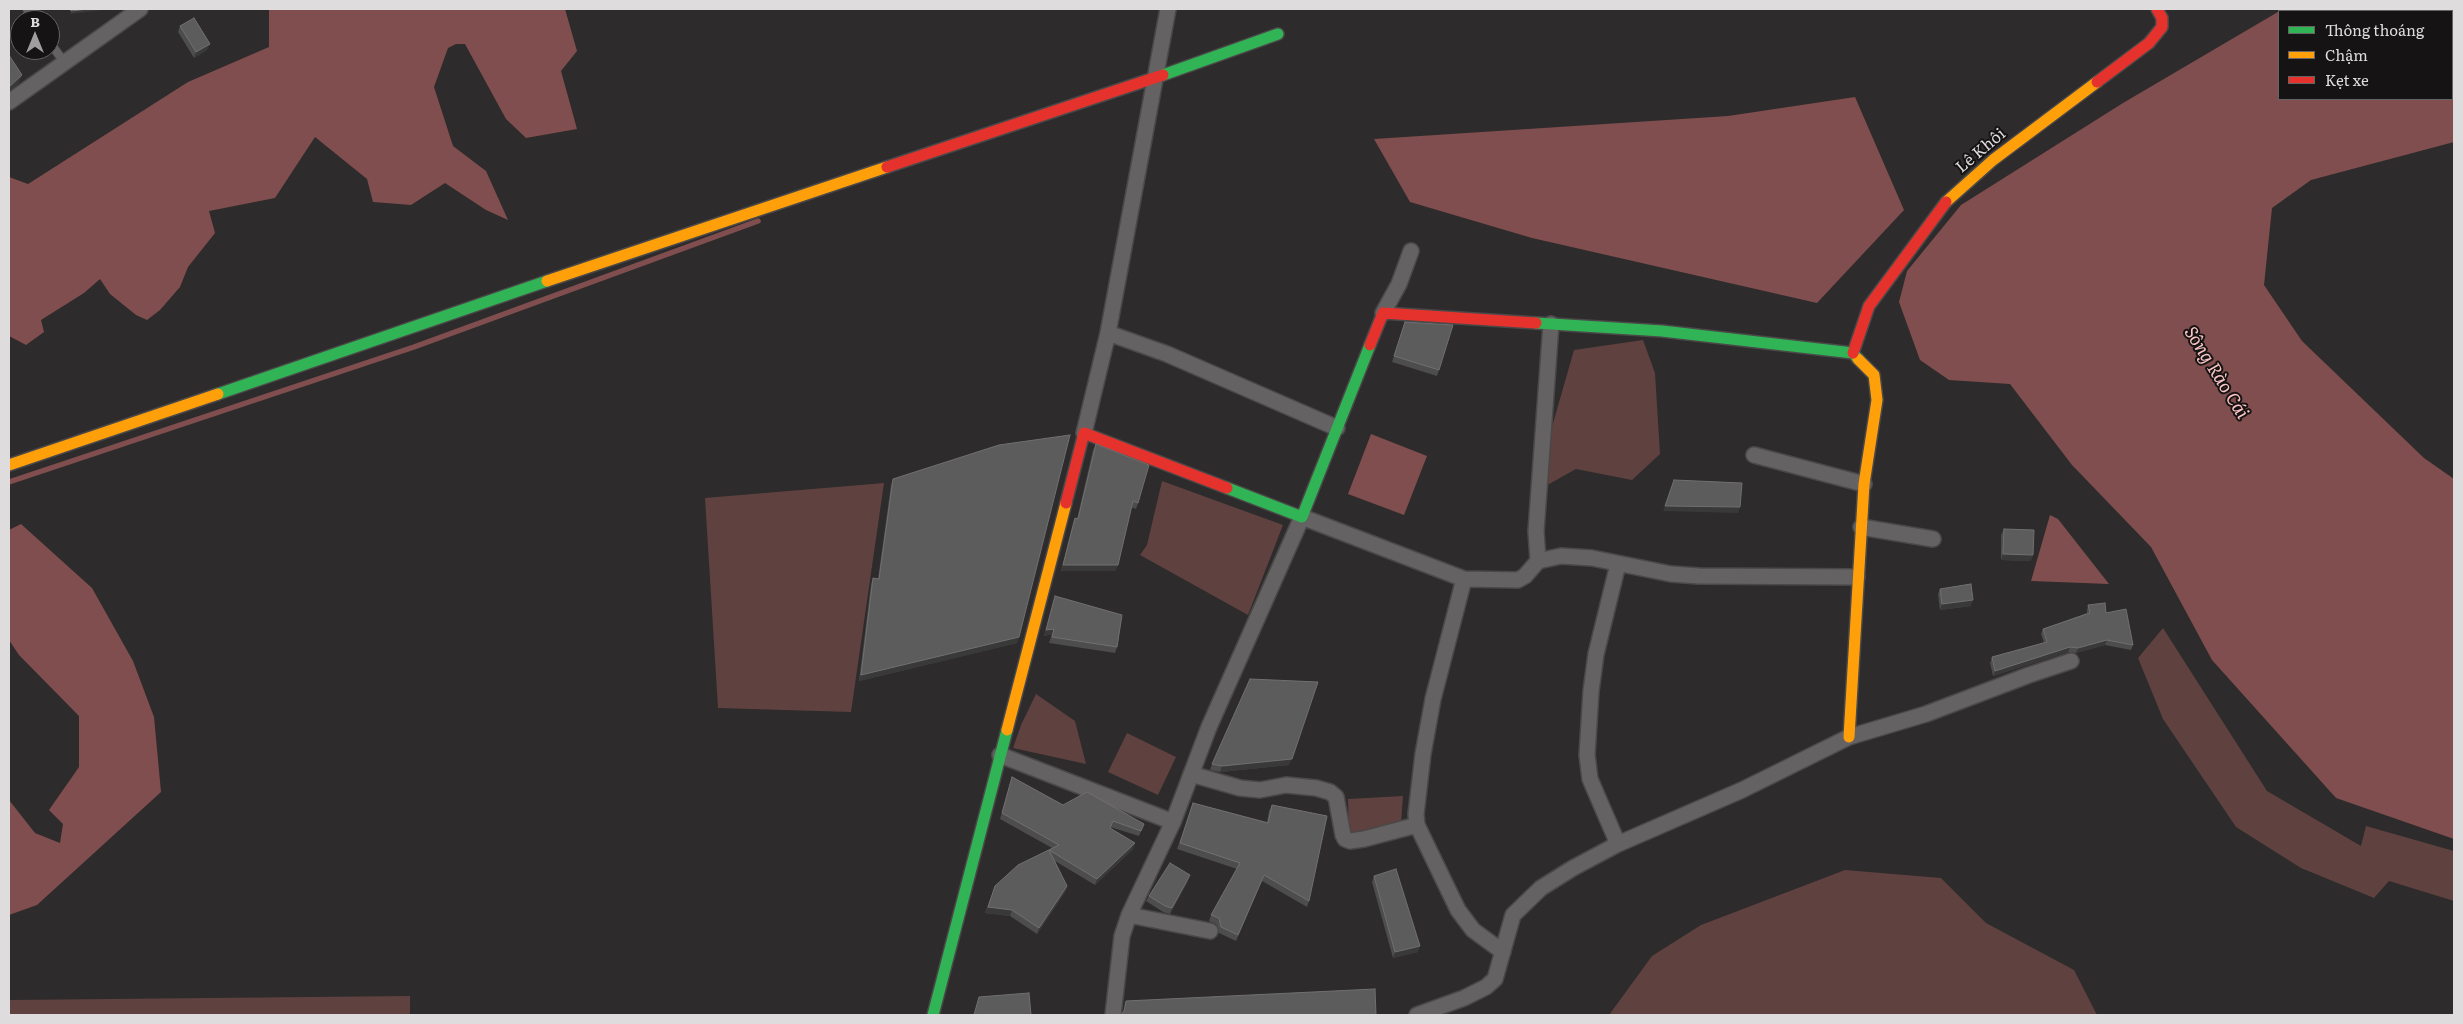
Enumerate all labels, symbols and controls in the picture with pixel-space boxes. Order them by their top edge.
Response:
north arrow [10,10,60,60]
legend [2278,10,2453,100]
text: B [30,11,40,31]
text: Thông thoáng [2325,18,2424,41]
text: Chậm [2325,43,2368,66]
text: Kẹt xe [2325,68,2369,91]
street label: Lê Khôi [1952,125,2010,177]
water label: Sông Rào Cái [2179,323,2253,423]

